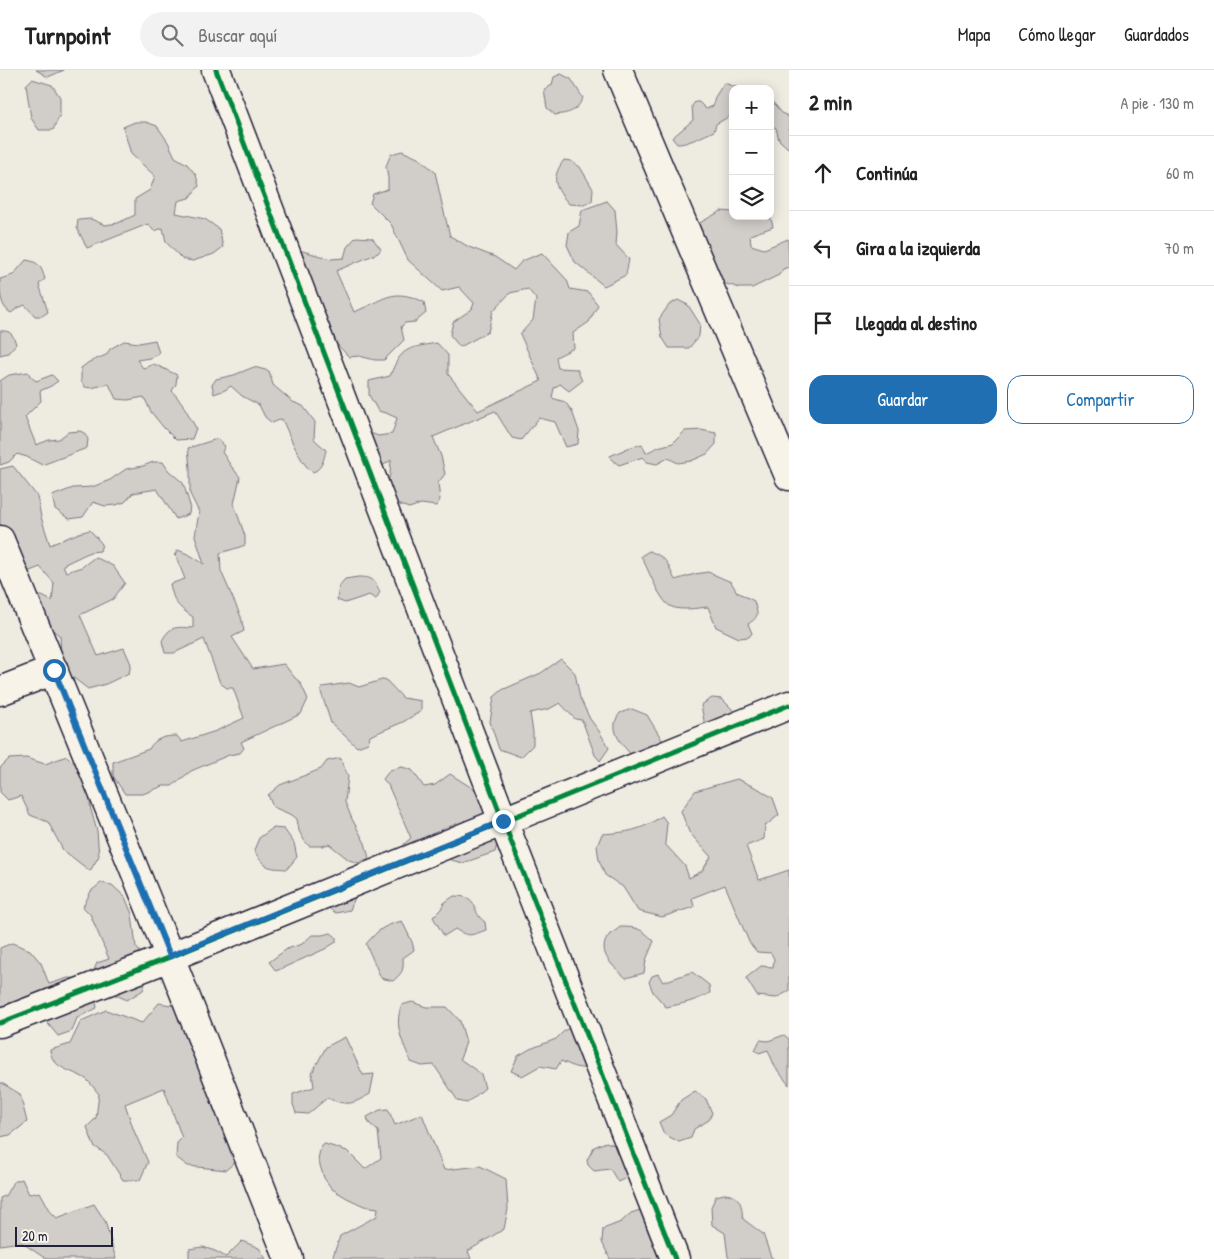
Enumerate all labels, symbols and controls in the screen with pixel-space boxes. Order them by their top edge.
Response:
search box [140,12,490,57]
text: Turnpoint [25,19,110,51]
icon: search [158,21,186,49]
text: Buscar aquí [198,22,278,48]
text: Mapa [958,22,990,47]
text: Cómo llegar [1018,22,1096,47]
text: Guardados [1124,22,1189,47]
map controls [729,85,774,220]
button: + [729,85,774,130]
text: 2 min [809,88,852,117]
text: A pie · 130 m [1120,92,1194,114]
button: − [729,130,774,175]
icon: ahead [809,159,837,187]
text: Continúa [856,160,917,186]
text: 60 m [1166,162,1194,184]
button: layers [729,175,774,220]
icon: left [809,234,837,262]
text: Gira a la izquierda [856,235,980,261]
text: 70 m [1164,237,1194,259]
icon: arrive [809,309,837,337]
text: Llegada al destino [856,310,977,336]
button: Guardar [809,375,997,424]
button: Compartir [1007,375,1194,424]
route start [43,659,66,682]
route end [492,810,515,833]
scale bar [15,1224,112,1247]
text: 20 m [22,1226,48,1245]

